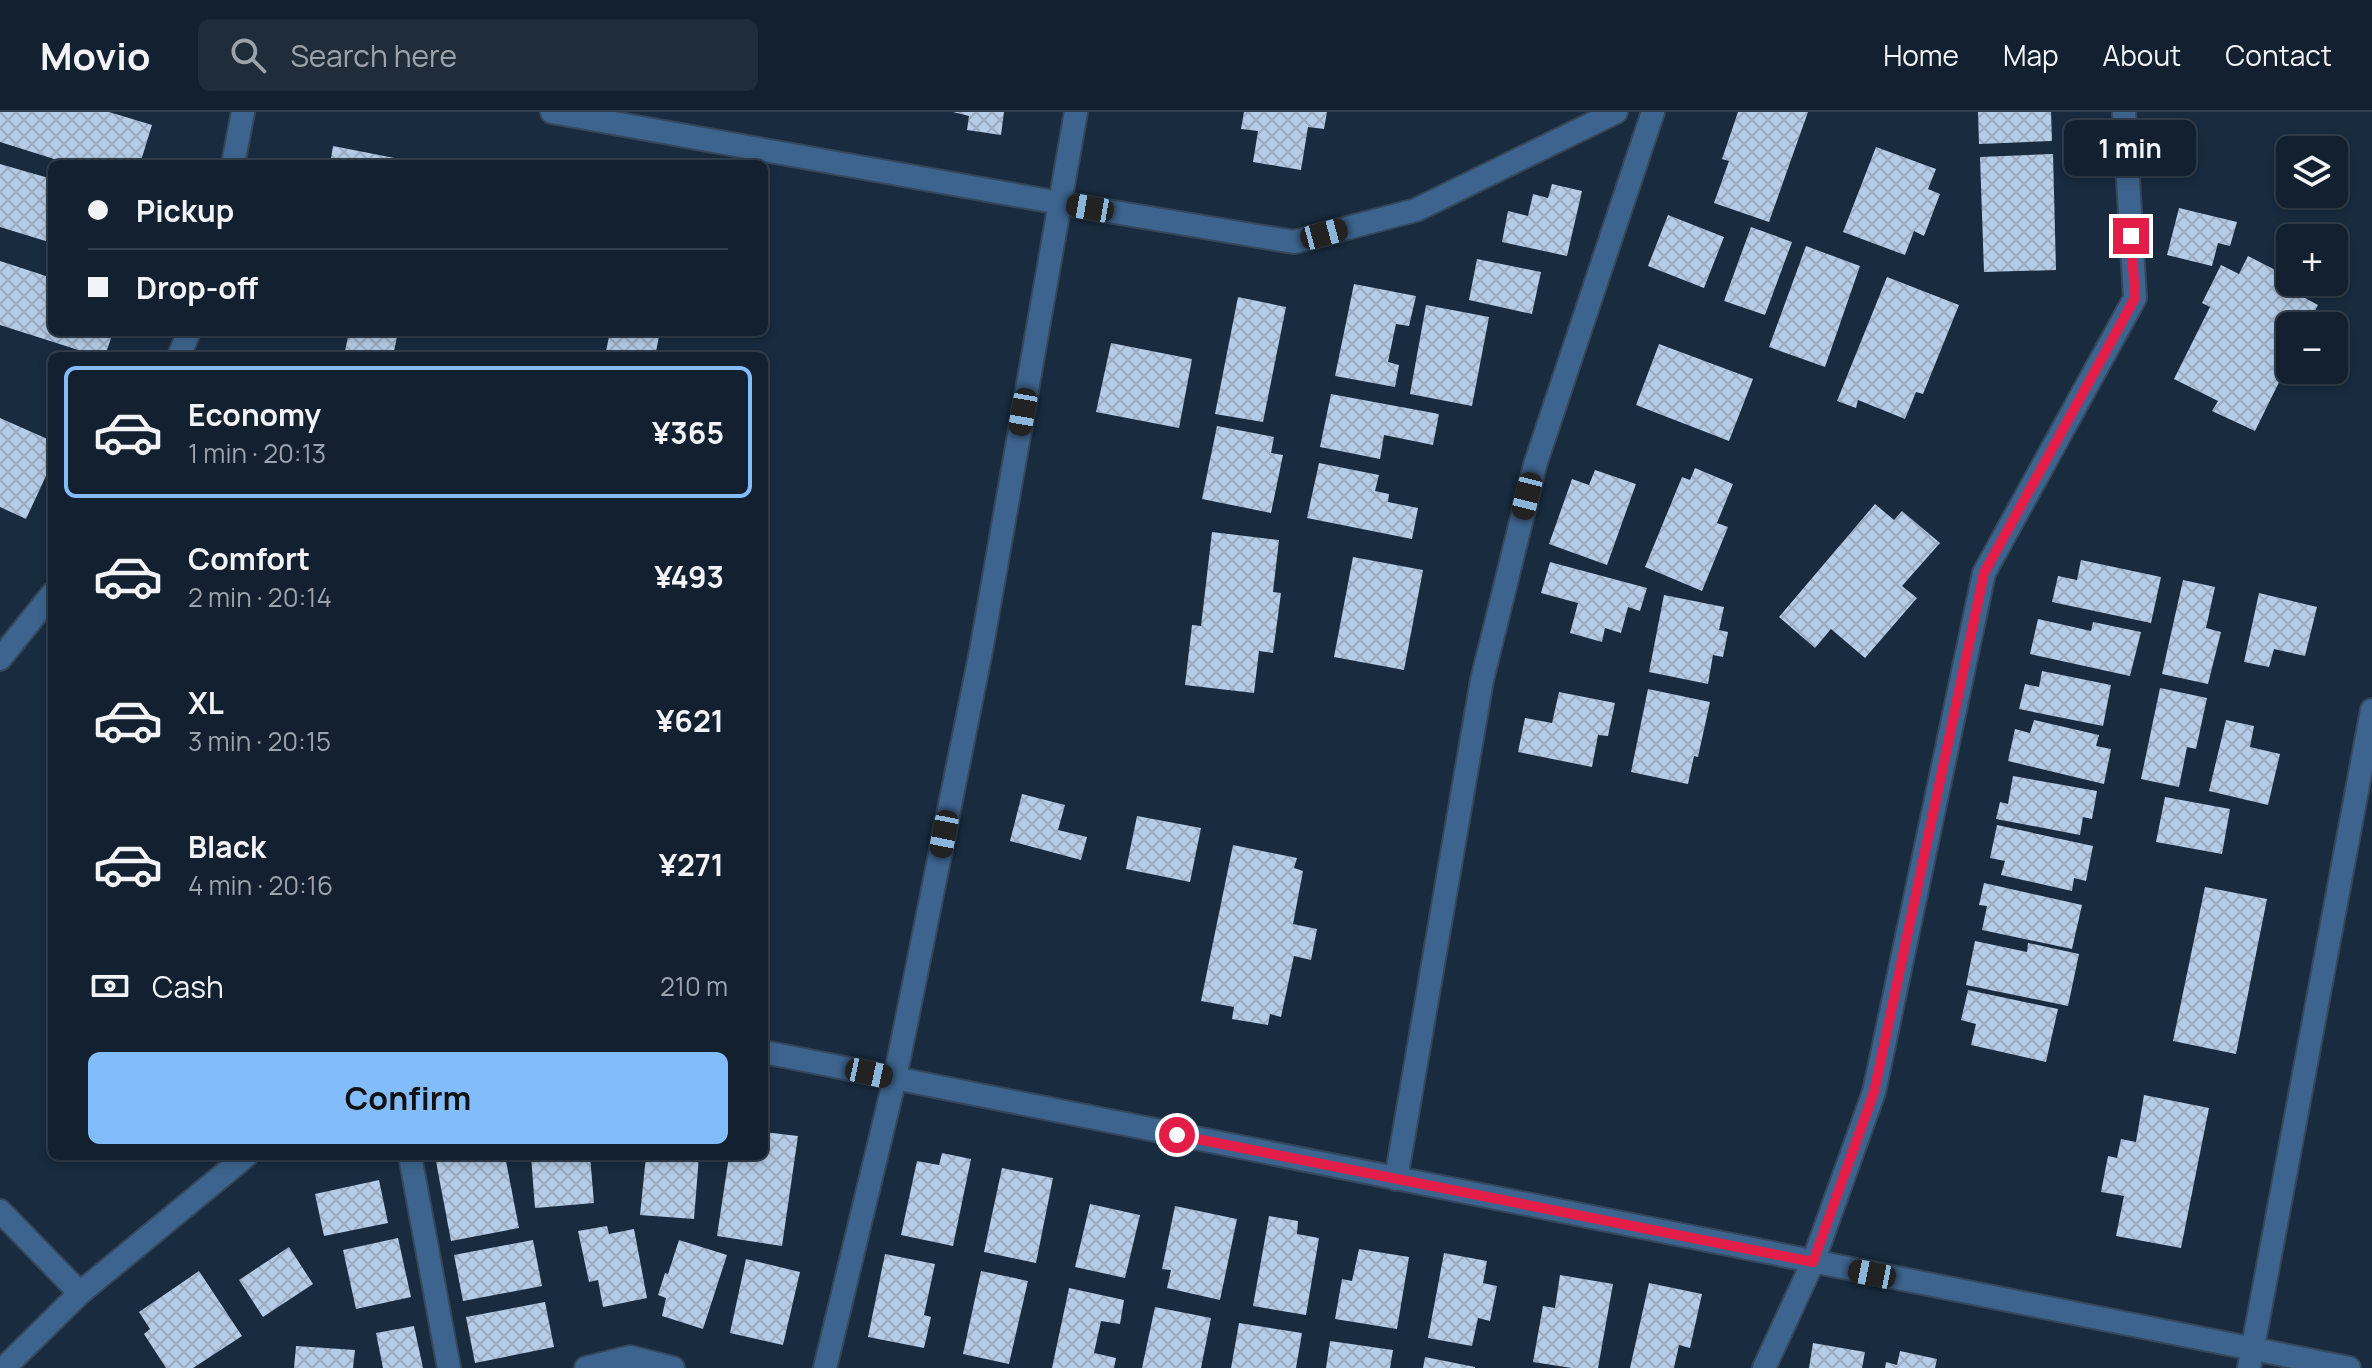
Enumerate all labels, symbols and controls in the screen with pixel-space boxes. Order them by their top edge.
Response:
search box [198,19,758,91]
text: Movio [40,29,150,81]
icon: search [226,33,270,77]
text: Search here [290,35,457,76]
text: Home [1883,36,1959,74]
text: Map [2003,36,2059,74]
text: About [2103,36,2181,74]
text: Contact [2225,36,2332,74]
callout: 1 min [2065,120,2197,176]
text: 1 min [2098,130,2162,166]
map controls [2276,136,2348,384]
button: layers [2276,136,2348,208]
text: Pickup [136,190,234,231]
car [1064,192,1116,224]
car [1298,216,1350,252]
route end [2113,218,2149,254]
button: + [2276,224,2348,296]
text: Drop-off [136,267,258,308]
button: − [2276,312,2348,384]
car [1007,386,1039,438]
text: Economy [188,394,321,435]
icon: car [92,396,164,468]
text: ¥365 [652,412,724,453]
text: 1 min · 20:13 [188,435,326,471]
car [1510,470,1544,522]
text: Comfort [188,538,310,579]
icon: car [92,540,164,612]
text: ¥493 [654,556,724,597]
text: 2 min · 20:14 [188,579,332,615]
text: XL [188,682,224,723]
icon: car [92,684,164,756]
text: ¥621 [656,700,724,741]
text: 3 min · 20:15 [188,723,331,759]
car [928,808,960,860]
text: Black [188,826,266,867]
icon: car [92,828,164,900]
text: ¥271 [659,844,724,885]
text: 4 min · 20:16 [188,867,333,903]
icon: cash [88,964,132,1008]
text: Cash [152,966,224,1007]
text: 210 m [660,968,728,1004]
button: Confirm [88,1052,728,1144]
car [843,1056,895,1090]
route start [1159,1117,1195,1153]
car [1846,1258,1898,1290]

